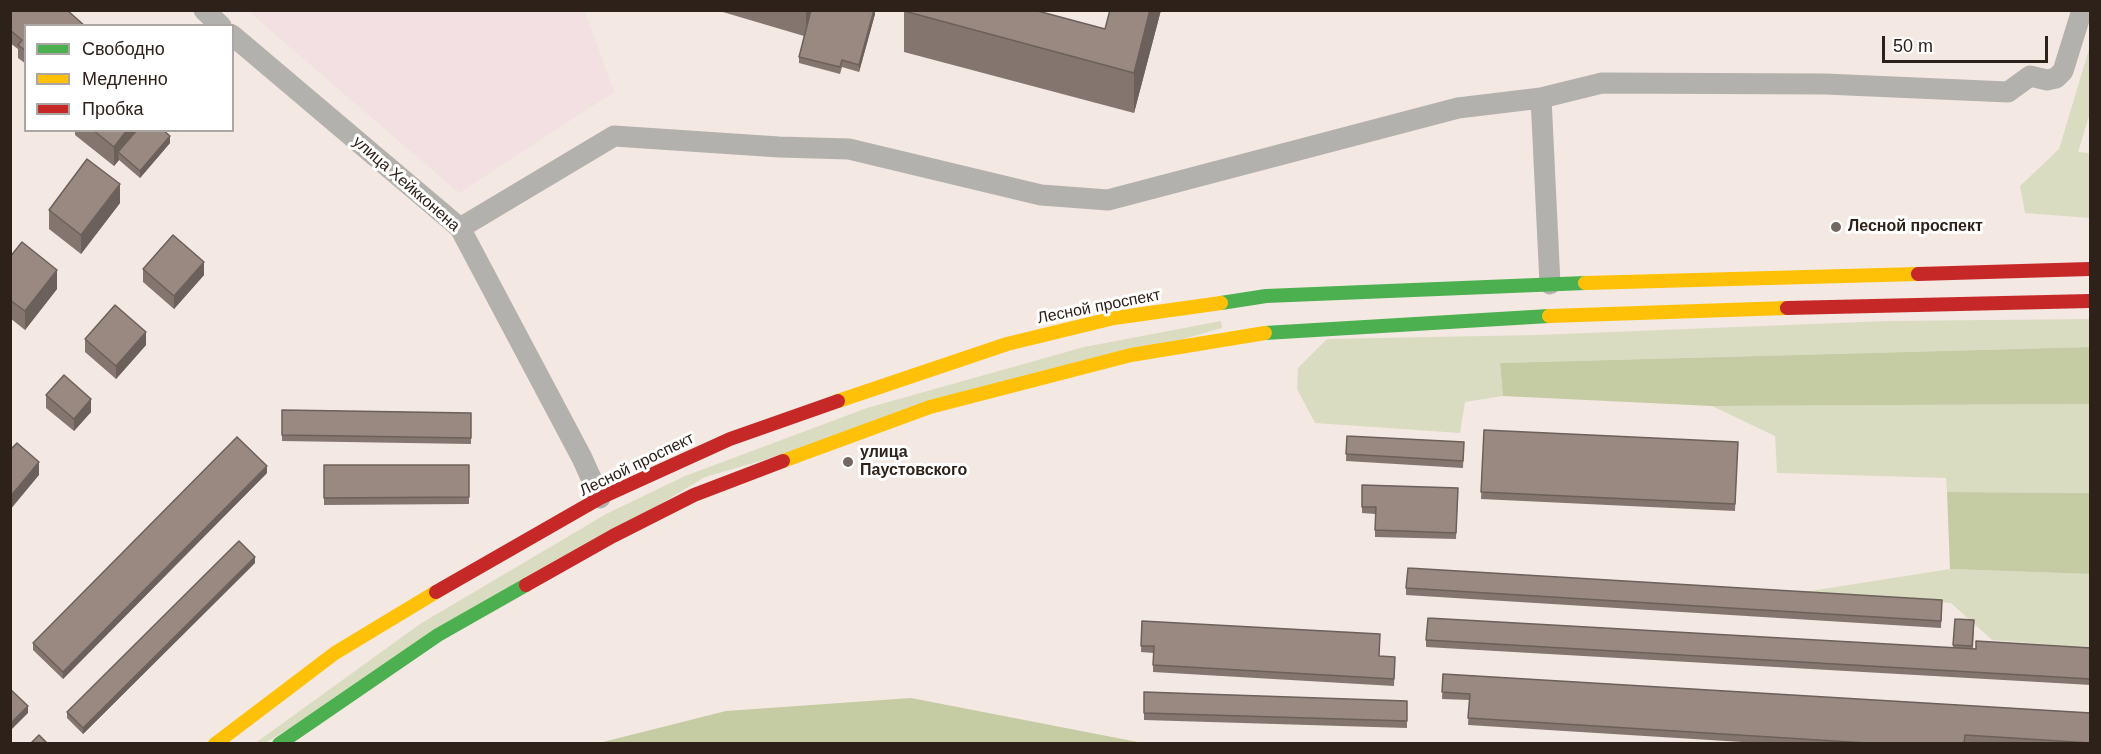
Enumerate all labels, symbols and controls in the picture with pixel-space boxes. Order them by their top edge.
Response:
legend [24,24,234,132]
scale bar [1885,24,2052,62]
text: 50 m [1893,36,1933,56]
text: Свободно [82,39,165,59]
text: Медленно [82,69,168,89]
text: Пробка [82,99,144,119]
street label: улица Хейкконена [349,132,463,236]
place label: Лесной проспект [1848,217,1983,237]
marker: Лесной проспект [1829,220,1843,234]
street label: Лесной проспект [1036,286,1162,328]
street label: Лесной проспект [577,429,697,501]
place label: улица Паустовского [860,443,967,481]
marker: улица Паустовского [841,455,855,469]

